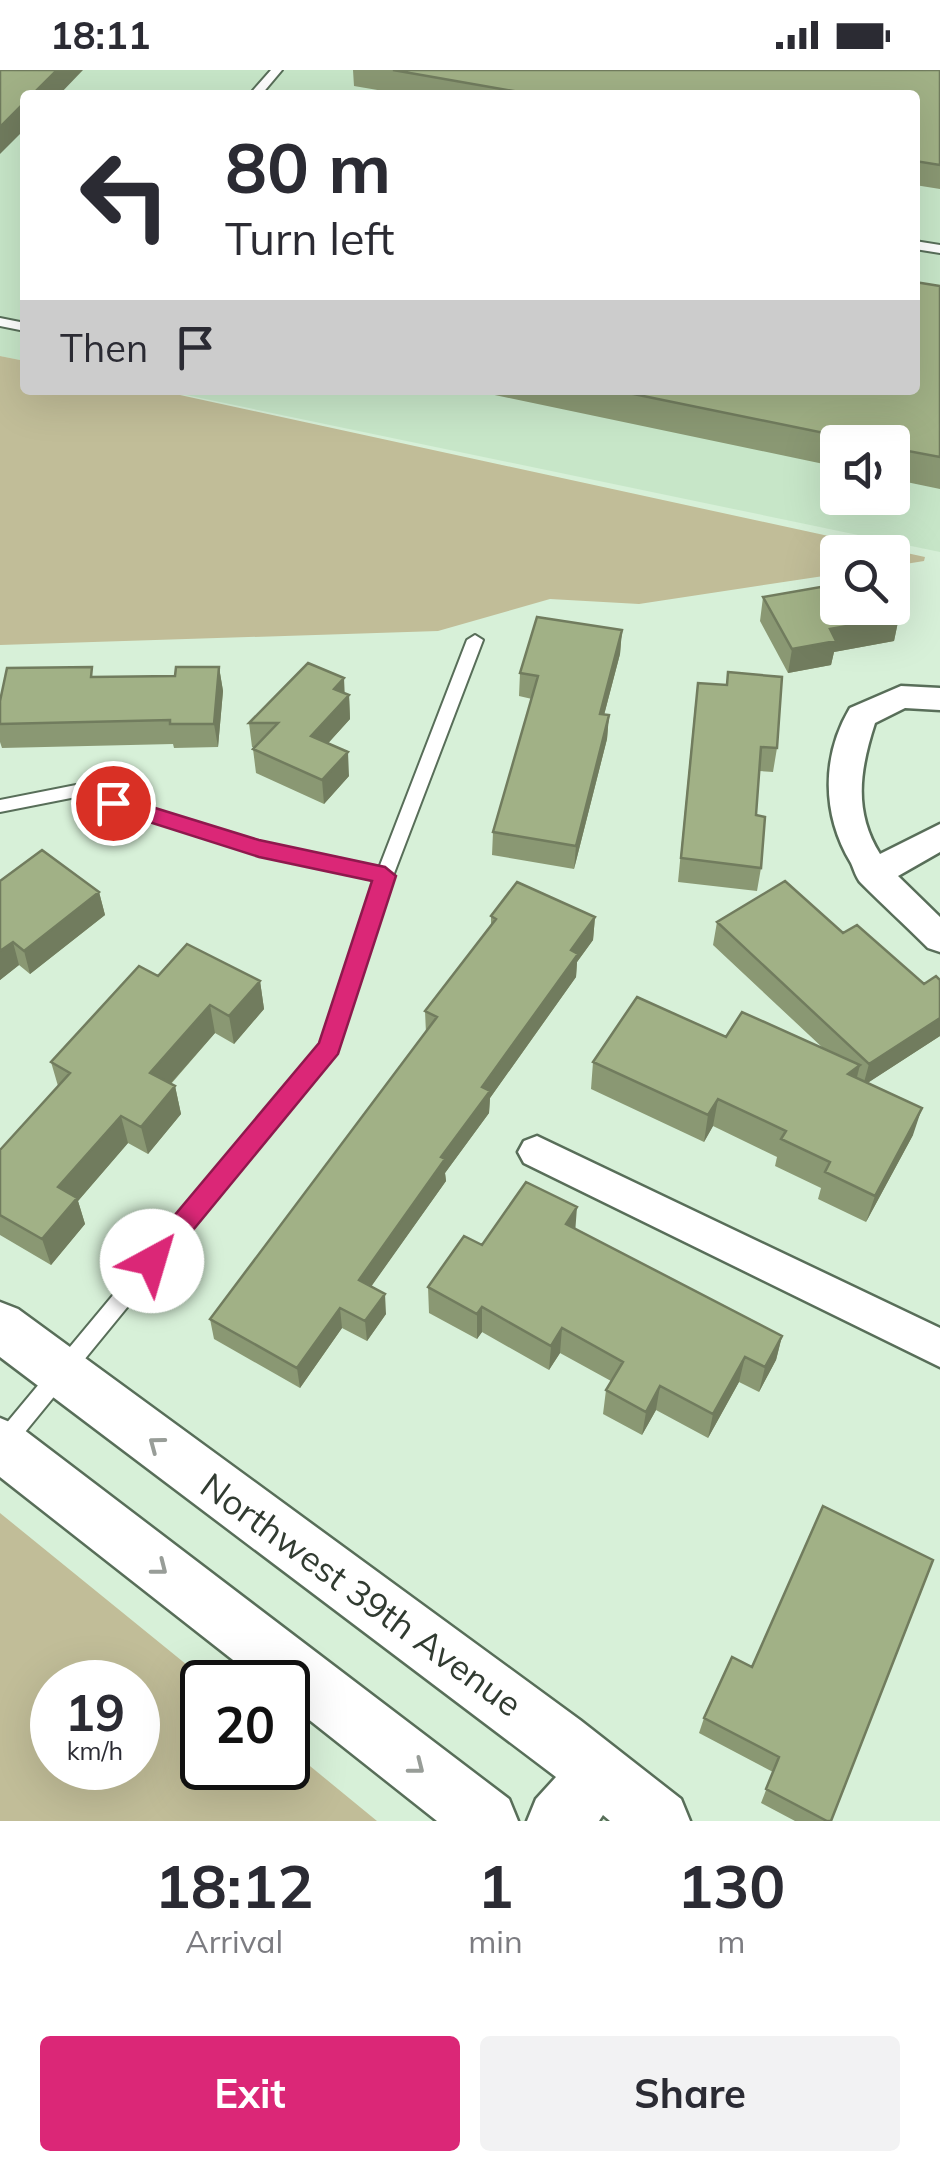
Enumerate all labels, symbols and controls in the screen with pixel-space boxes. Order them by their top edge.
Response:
text: 18:11 [50,11,151,59]
text: 80 m [225,123,391,211]
icon: left [60,130,190,260]
text: Turn left [225,210,394,266]
icon: arrive [168,320,223,375]
text: Then [60,324,148,372]
map controls [820,425,910,625]
button: sound [820,425,910,515]
button: search [820,535,910,625]
pin [71,761,156,846]
icon: arrive [86,776,141,831]
position arrow [100,1209,204,1313]
one-way arrow [149,1439,167,1456]
street label: Northwest 39th Avenue [193,1463,531,1725]
one-way arrow [149,1556,167,1574]
speed limit sign: 20 [180,1660,310,1790]
text: 19 [65,1681,125,1744]
text: km/h [67,1735,123,1766]
one-way arrow [406,1755,424,1773]
text: 18:12 [155,1848,314,1923]
text: 1 [477,1848,513,1923]
text: 130 [677,1848,785,1923]
text: Arrival [185,1921,283,1961]
text: min [468,1921,523,1961]
text: m [717,1921,745,1961]
button: Exit [40,2036,460,2151]
button: Share [480,2036,900,2151]

